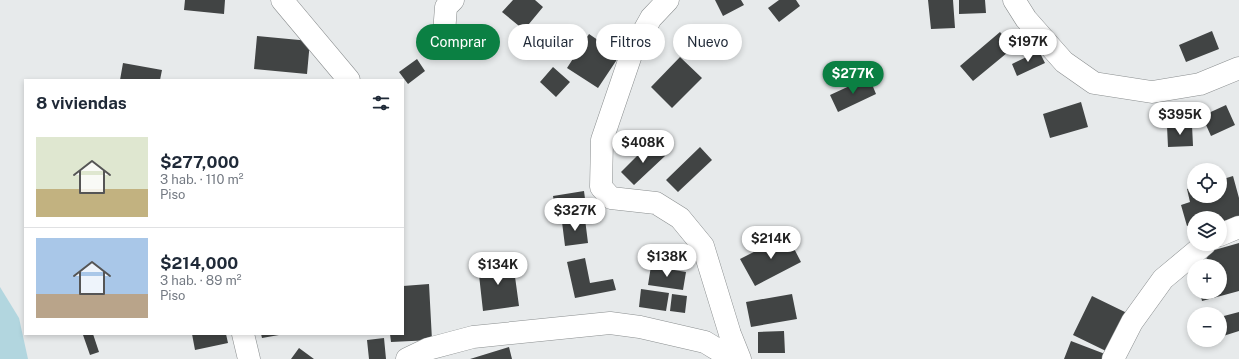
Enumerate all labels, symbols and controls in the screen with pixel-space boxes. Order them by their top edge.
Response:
chip: Comprar [416,24,500,60]
chip: Alquilar [508,24,588,60]
chip: Filtros [596,24,665,60]
chip: Nuevo [673,24,742,60]
pin: $197K [1000,29,1056,63]
text: $197K [1008,34,1048,49]
pin: $277K [825,61,881,95]
text: $277K [832,66,874,81]
icon: filters [370,92,392,114]
text: 8 viviendas [36,93,127,113]
pin: $395K [1152,102,1208,136]
text: $395K [1158,107,1202,122]
pin: $408K [615,130,671,164]
text: $408K [621,135,665,150]
text: $277,000 [160,152,239,172]
icon: home [68,153,116,201]
map controls [1187,163,1227,347]
button: locate [1187,163,1227,203]
text: 3 hab. · 110 m² [160,172,244,187]
text: Piso [160,187,185,202]
pin: $327K [547,198,603,232]
text: $327K [553,203,597,218]
button: layers [1187,211,1227,251]
pin: $214K [743,226,799,260]
text: $214K [751,231,791,246]
pin: $138K [639,244,695,278]
text: $138K [646,249,688,264]
pin: $134K [470,252,526,286]
text: $214,000 [160,253,238,273]
icon: home [68,254,116,302]
text: $134K [478,257,518,272]
button: + [1187,259,1227,299]
text: 3 hab. · 89 m² [160,273,241,288]
text: Piso [160,288,185,303]
button: − [1187,307,1227,347]

